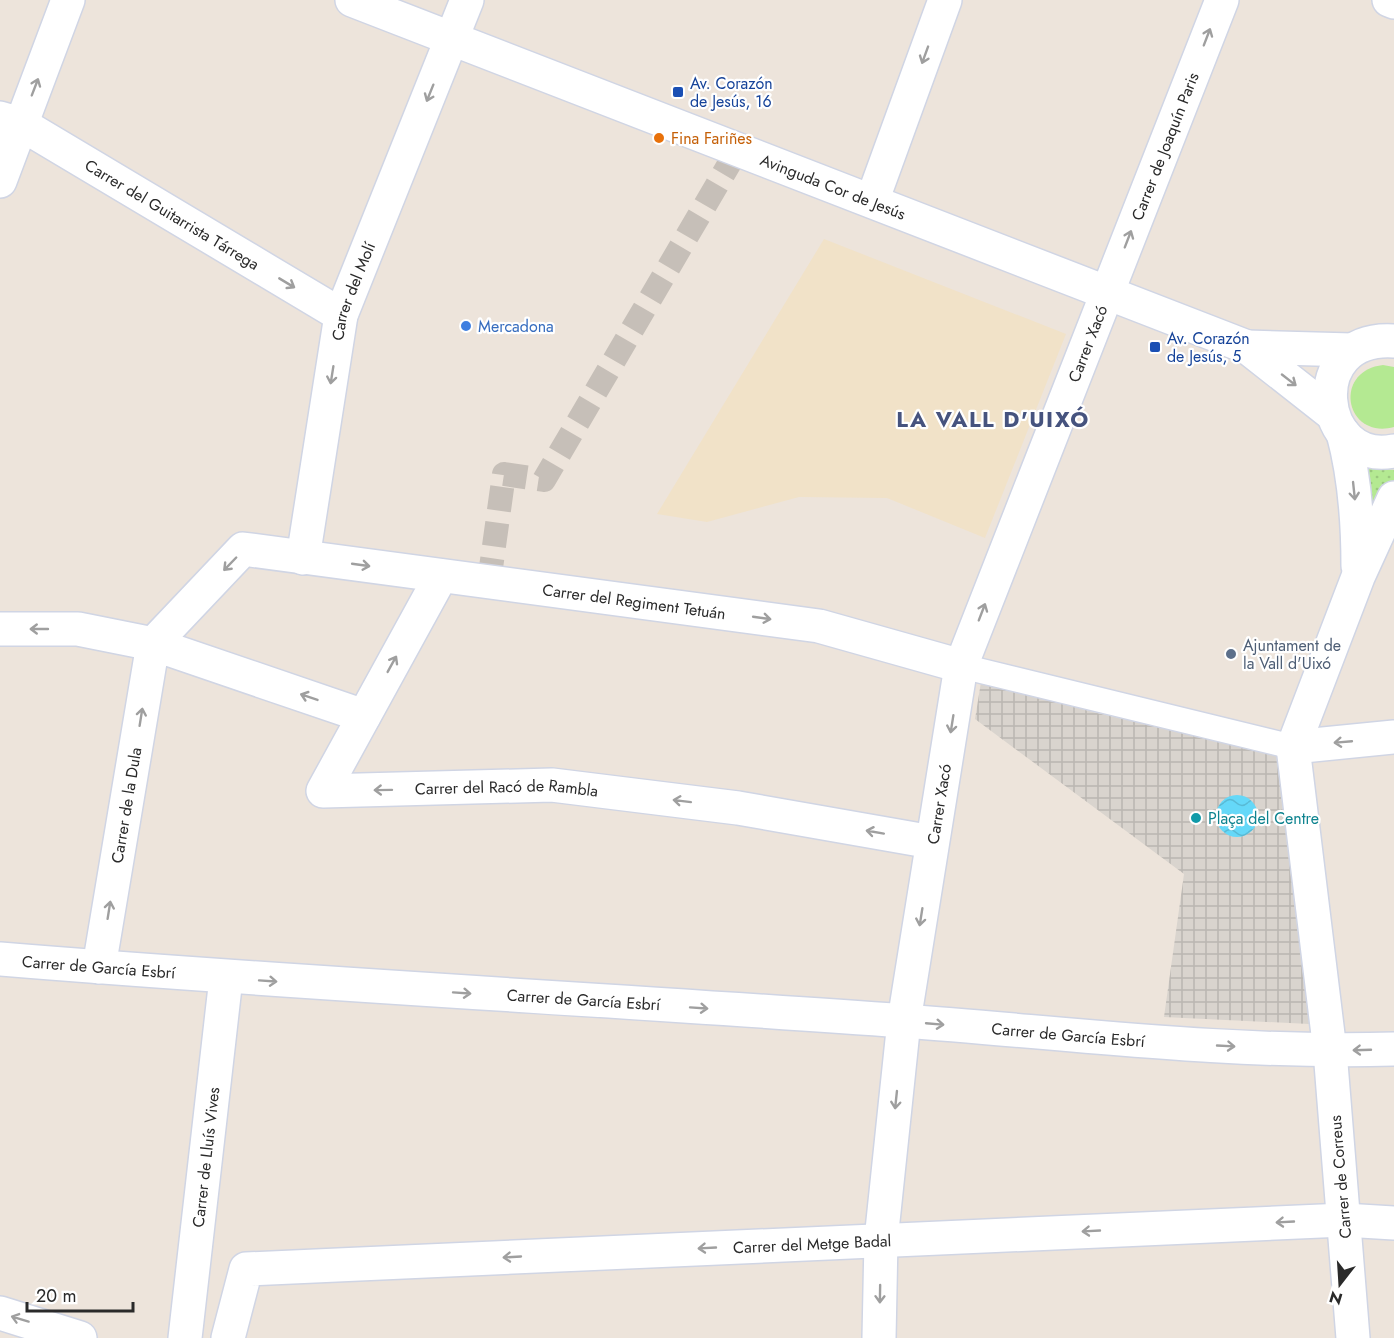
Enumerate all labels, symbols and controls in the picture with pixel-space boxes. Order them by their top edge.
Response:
one-way arrow [1202,29,1213,47]
one-way arrow [919,45,930,64]
street label: Carrer de Joaquín Paris [1126,69,1205,224]
place label: Av. Corazón de Jesús, 16 [690,72,773,113]
one-way arrow [30,78,41,96]
one-way arrow [424,83,435,102]
marker: Av. Corazón de Jesús, 16 [671,85,685,99]
place label: Fina Fariñes [671,127,752,150]
marker: Fina Fariñes [652,131,666,145]
street label: Avinguda Cor de Jesús [757,148,909,226]
street label: Carrer del Guitarrista Tárrega [80,154,264,276]
one-way arrow [1123,230,1134,248]
street label: Carrer del Molí [326,238,381,342]
one-way arrow [278,277,295,289]
street label: Carrer Xacó [1062,302,1113,386]
place label: Mercadona [478,315,554,338]
marker: Mercadona [459,319,473,333]
place label: Av. Corazón de Jesús, 5 [1167,327,1250,368]
marker: Av. Corazón de Jesús, 5 [1148,340,1162,354]
one-way arrow [326,365,337,384]
one-way arrow [1281,373,1297,386]
district label: LA VALL D'UIXÓ [896,403,1090,435]
one-way arrow [1349,480,1360,500]
one-way arrow [223,556,237,571]
one-way arrow [350,560,370,571]
street label: Carrer del Regiment Tetuán [541,578,727,625]
one-way arrow [977,603,988,622]
one-way arrow [752,613,772,624]
one-way arrow [29,623,49,635]
place label: Ajuntament de la Vall d'Uixó [1243,634,1341,675]
marker: Ajuntament de la Vall d'Uixó [1224,647,1238,661]
one-way arrow [387,656,398,674]
one-way arrow [300,690,319,701]
one-way arrow [136,708,147,728]
one-way arrow [946,714,957,733]
one-way arrow [1334,737,1354,748]
street label: Carrer de la Dula [106,746,148,865]
street label: Carrer Xacó [922,762,957,846]
street label: Carrer del Racó de Rambla [415,774,599,803]
one-way arrow [374,784,394,795]
one-way arrow [673,795,693,806]
place label: Plaça del Centre [1208,807,1319,830]
marker: Plaça del Centre [1189,811,1203,825]
one-way arrow [865,826,885,837]
one-way arrow [104,900,115,920]
one-way arrow [915,906,926,926]
street label: Carrer de García Esbrí [21,950,177,985]
one-way arrow [257,975,277,986]
street label: Carrer de García Esbrí [506,984,662,1016]
one-way arrow [452,988,472,999]
one-way arrow [688,1003,708,1014]
street label: Carrer de García Esbrí [991,1017,1147,1053]
one-way arrow [925,1019,945,1030]
one-way arrow [1215,1041,1235,1052]
one-way arrow [1353,1044,1373,1056]
street label: Carrer de Lluís Vives [187,1086,226,1229]
one-way arrow [890,1090,901,1110]
street label: Carrer de Correus [1324,1114,1357,1240]
one-way arrow [1276,1217,1296,1228]
one-way arrow [1081,1226,1101,1237]
street label: Carrer del Metge Badal [733,1229,892,1259]
one-way arrow [698,1243,718,1254]
one-way arrow [503,1252,523,1263]
north arrow [1310,1254,1370,1314]
scale bar [27,1275,134,1313]
text: 20 m [36,1283,76,1309]
one-way arrow [874,1284,886,1304]
text: N [1326,1285,1345,1311]
one-way arrow [11,1313,30,1324]

